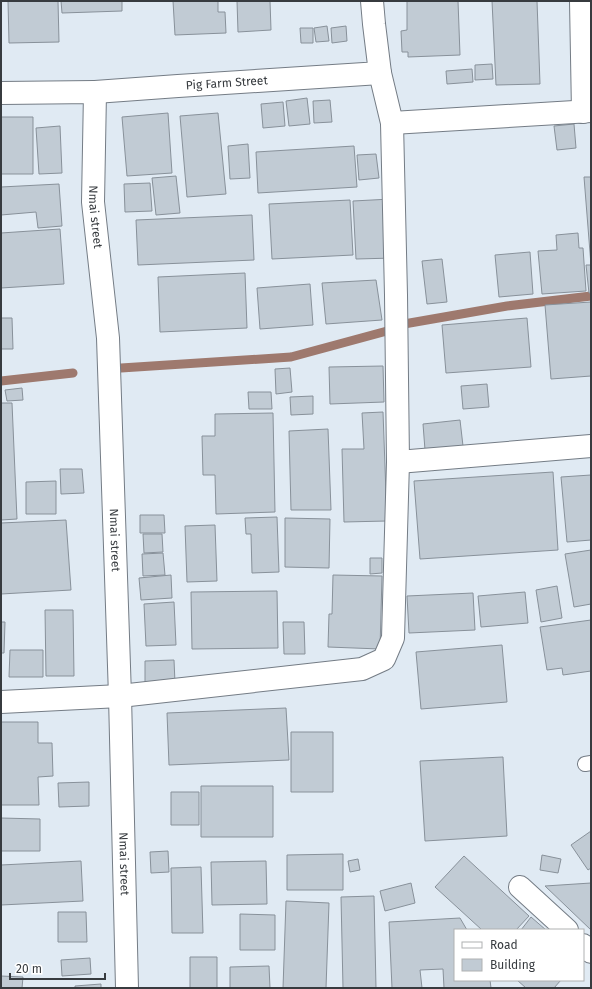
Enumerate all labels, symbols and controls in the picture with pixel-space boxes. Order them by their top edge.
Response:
street label: Pig Farm Street [185,73,269,92]
street label: Nmai street [86,185,105,250]
street label: Nmai street [107,508,123,573]
street label: Nmai street [116,832,132,896]
legend [454,929,584,981]
text: Road [490,938,518,952]
scale bar [10,955,105,981]
text: Building [490,958,536,972]
text: 20 m [16,962,42,976]

